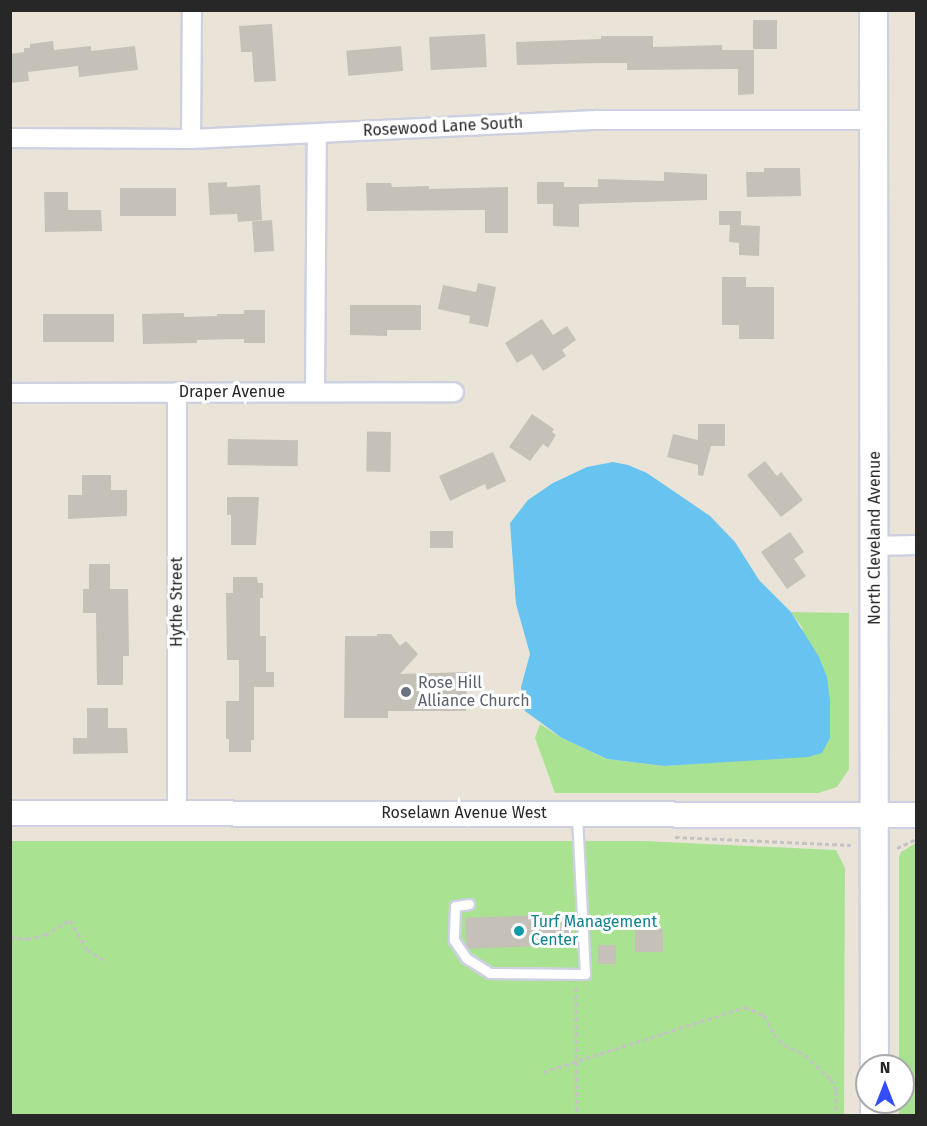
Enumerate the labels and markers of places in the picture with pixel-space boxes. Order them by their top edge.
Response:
place label: Rose Hill Alliance Church [418,673,530,711]
marker: Rose Hill Alliance Church [399,685,413,699]
place label: Turf Management Center [531,912,657,950]
marker: Turf Management Center [512,924,526,938]

